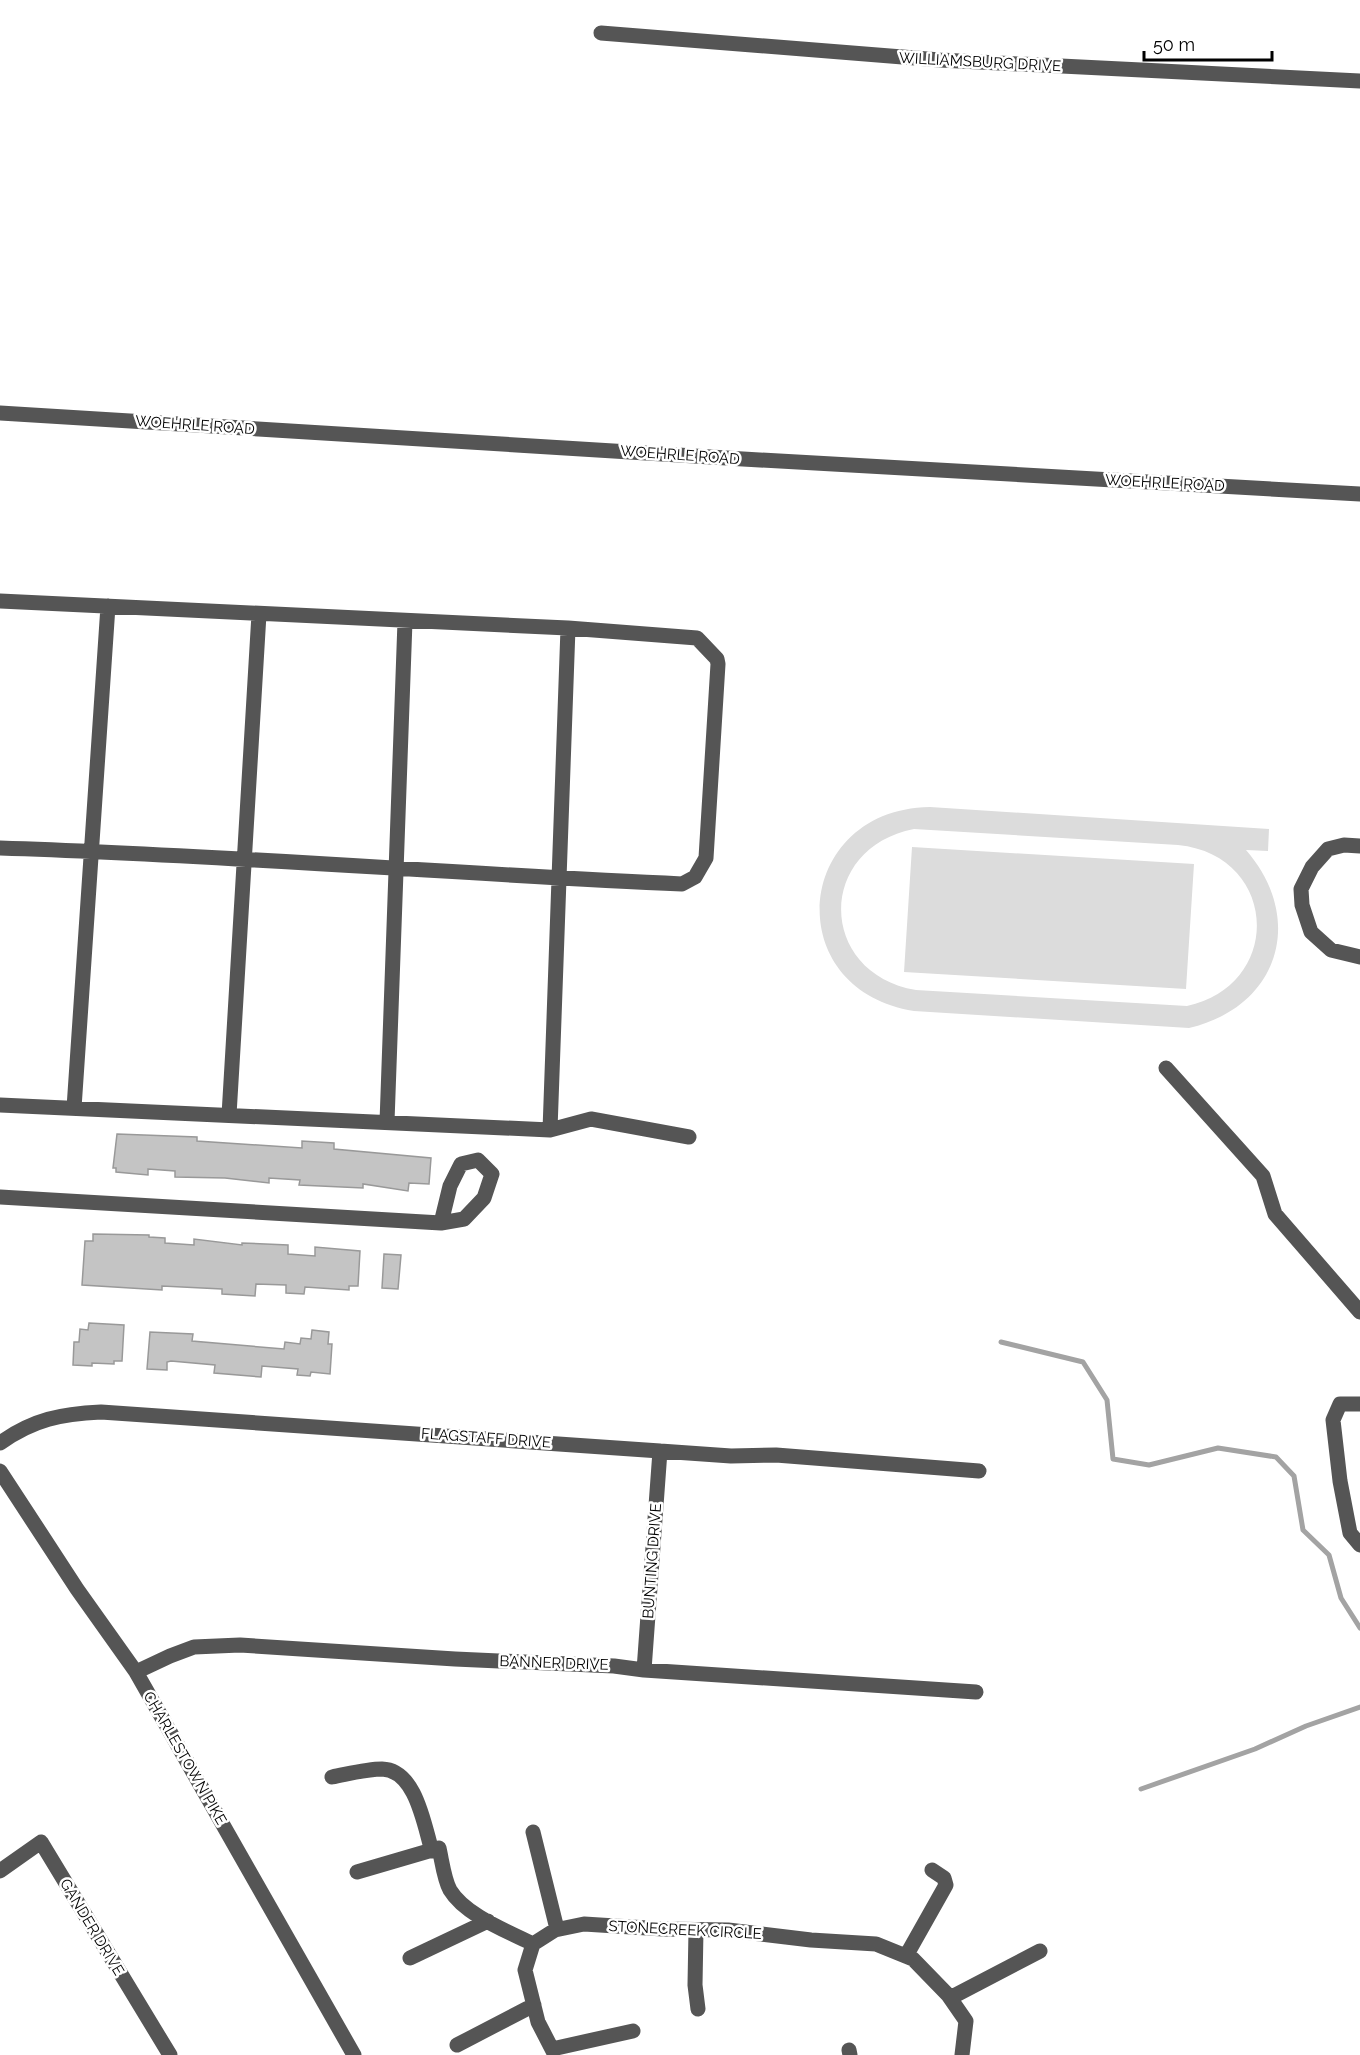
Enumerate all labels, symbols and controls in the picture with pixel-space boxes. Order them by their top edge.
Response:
scale bar [1144,24,1272,62]
text: 50 m [1153,34,1195,55]
street label: WILLIAMSBURG DRIVE [899,49,1061,75]
street label: WOEHRLE ROAD [135,412,256,438]
street label: WOEHRLE ROAD [620,442,741,468]
street label: WOEHRLE ROAD [1105,471,1226,495]
street label: FLAGSTAFF DRIVE [420,1424,552,1452]
street label: BUNTING DRIVE [639,1503,665,1619]
street label: BANNER DRIVE [499,1652,609,1674]
street label: CHARLESTOWN PIKE [140,1688,230,1828]
street label: GANDER DRIVE [56,1875,128,1979]
street label: STONECREEK CIRCLE [608,1917,762,1943]

